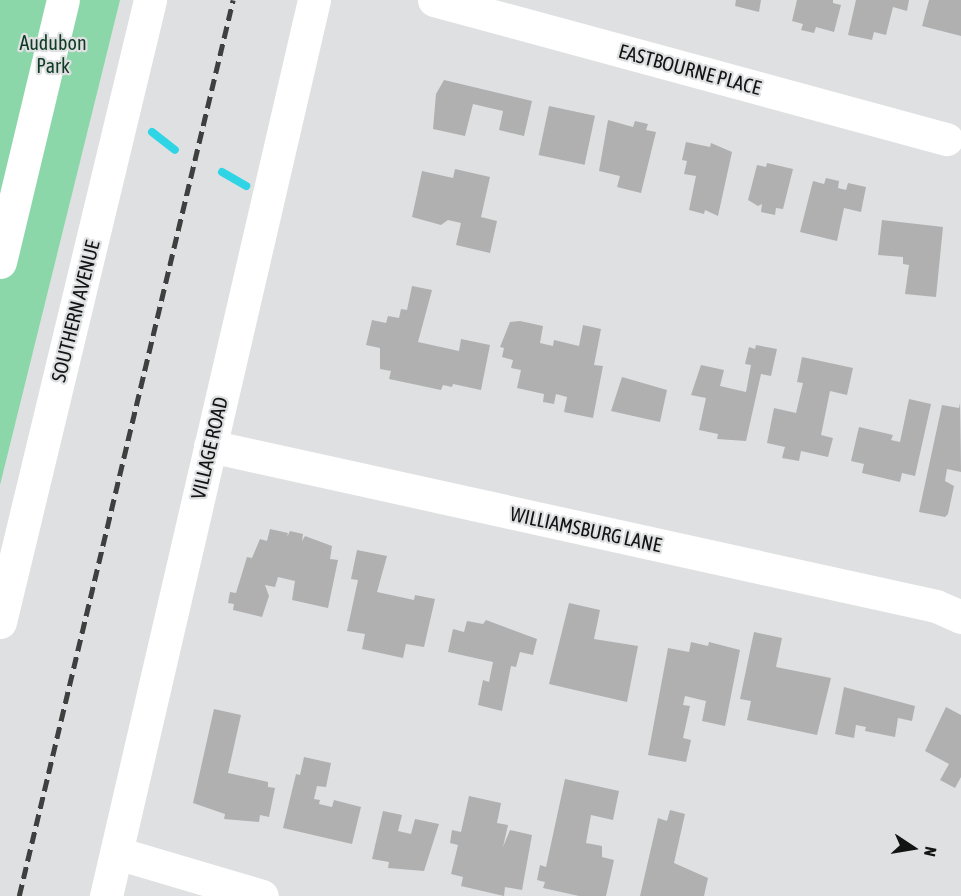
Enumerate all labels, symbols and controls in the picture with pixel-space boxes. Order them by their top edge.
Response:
park label: Audubon Park [19,30,87,77]
street label: EASTBOURNE PLACE [616,38,764,100]
street label: SOUTHERN AVENUE [46,238,104,384]
street label: VILLAGE ROAD [186,394,232,502]
street label: WILLIAMSBURG LANE [508,501,664,557]
north arrow [883,818,943,878]
text: N [921,845,940,858]

